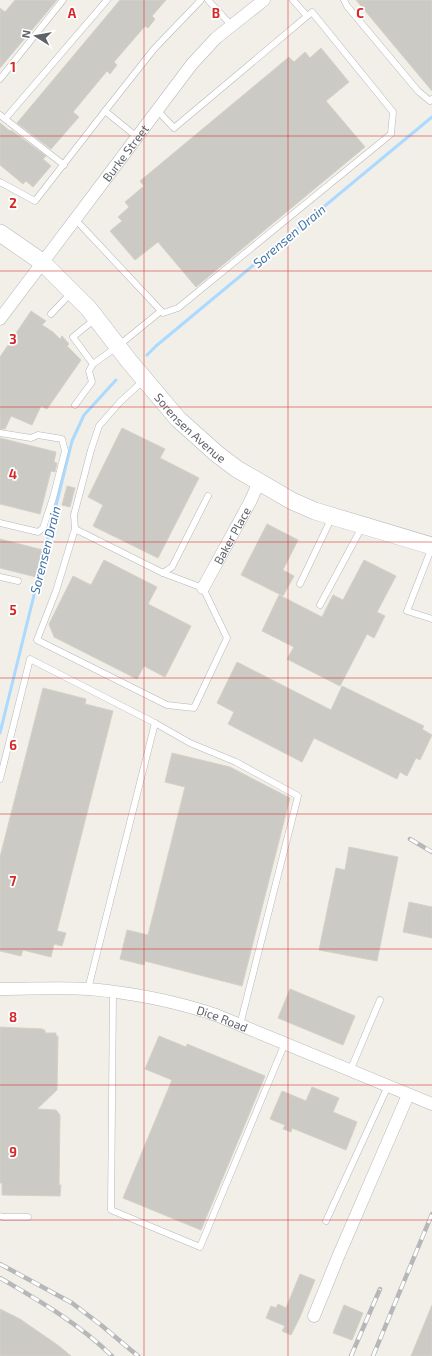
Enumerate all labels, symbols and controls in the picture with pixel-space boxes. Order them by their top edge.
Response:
text: A [68,5,77,21]
text: B [212,5,220,21]
text: C [356,5,364,21]
north arrow [16,16,56,56]
text: N [19,29,33,39]
text: 1 [10,59,16,75]
street label: Burke Street [99,121,151,184]
text: 2 [9,195,17,211]
water label: Sorensen Drain [249,201,329,271]
text: 3 [9,331,17,347]
street label: Sorensen Avenue [152,390,229,465]
text: 4 [9,466,17,482]
water label: Sorensen Drain [26,504,64,596]
street label: Baker Place [210,504,253,566]
text: 5 [9,602,17,618]
text: 6 [9,737,17,753]
text: 7 [10,873,17,889]
street label: Dice Road [195,1002,250,1034]
text: 8 [9,1009,17,1025]
text: 9 [9,1144,17,1160]

